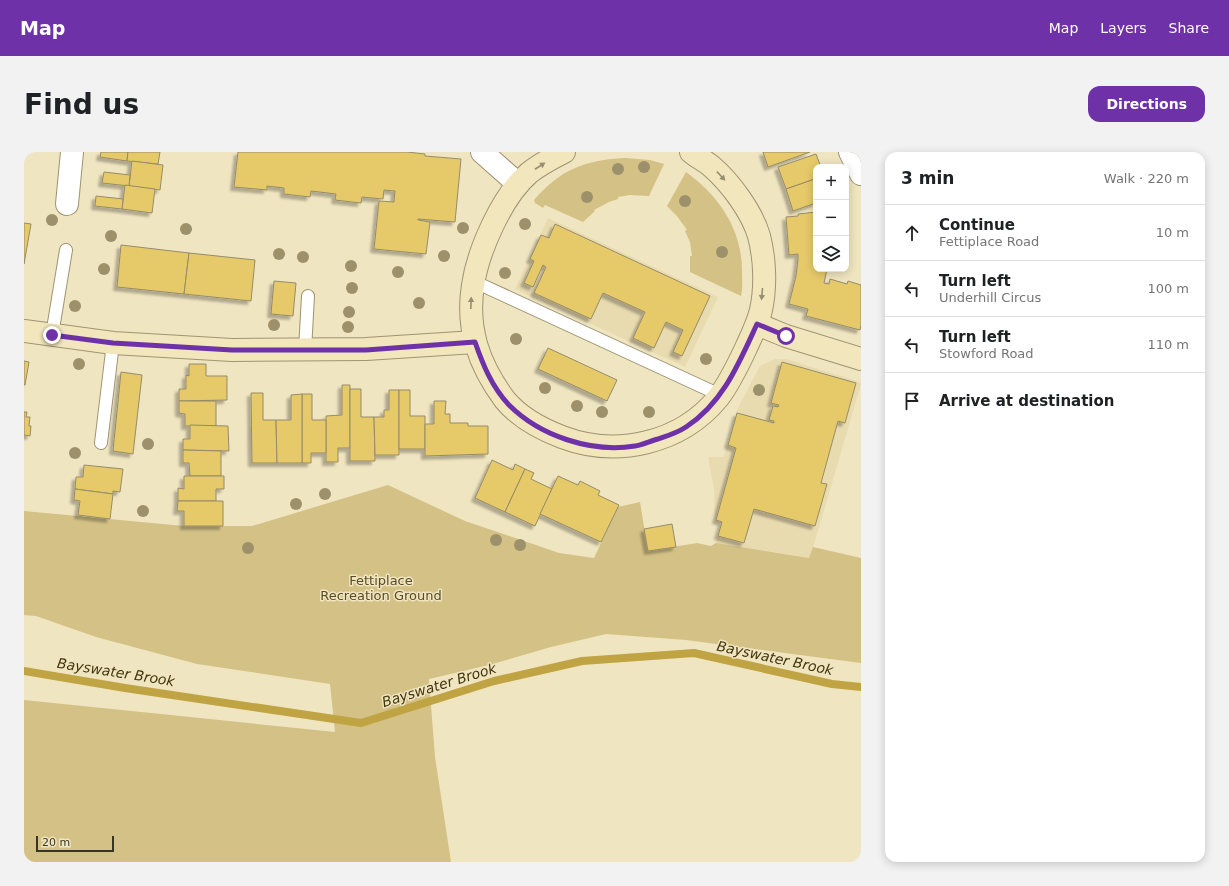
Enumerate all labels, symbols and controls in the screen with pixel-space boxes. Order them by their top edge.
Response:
text: Map [20,17,65,39]
text: Map [1049,20,1078,36]
text: Layers [1100,20,1147,36]
text: Share [1169,20,1209,36]
button: Directions [1088,86,1205,122]
text: Find us [24,88,139,121]
one-way arrow [534,162,545,170]
map controls [813,164,849,272]
button: + [813,164,849,200]
text: 3 min [901,168,954,188]
one-way arrow [716,171,726,181]
text: Walk · 220 m [1104,171,1189,186]
button: − [813,200,849,236]
text: Continue [939,216,1015,234]
icon: ahead [901,222,923,244]
text: 10 m [1156,225,1189,240]
text: Fettiplace Road [939,234,1039,249]
button: layers [813,236,849,272]
text: Turn left [939,272,1011,290]
icon: left [901,278,923,300]
text: 100 m [1147,281,1189,296]
one-way arrow [759,288,766,300]
text: Underhill Circus [939,290,1041,305]
one-way arrow [468,296,474,309]
route end [43,326,61,344]
route start [777,327,795,345]
text: Turn left [939,328,1011,346]
icon: left [901,334,923,356]
text: 110 m [1147,337,1189,352]
text: Stowford Road [939,346,1034,361]
icon: arrive [901,390,923,412]
text: Arrive at destination [939,392,1114,410]
park label: Fettiplace Recreation Ground [320,573,442,603]
water label: Bayswater Brook [715,638,836,678]
water label: Bayswater Brook [56,655,177,689]
water label: Bayswater Brook [380,660,499,710]
scale bar [36,834,114,853]
text: 20 m [42,836,70,849]

